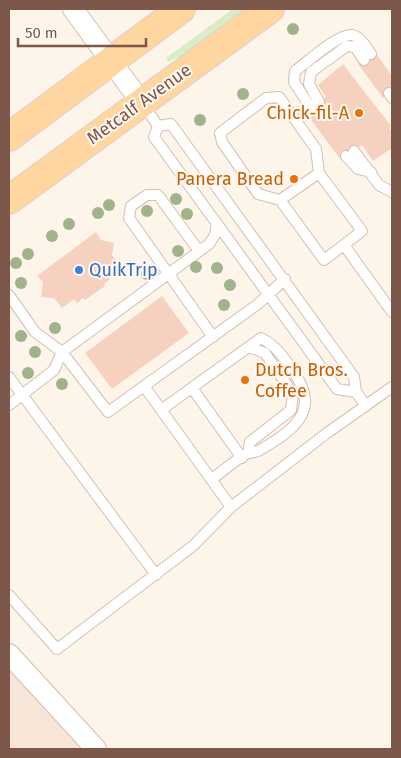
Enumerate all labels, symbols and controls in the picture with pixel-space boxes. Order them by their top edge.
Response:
scale bar [18,15,145,47]
text: 50 m [25,24,58,42]
street label: Metcalf Avenue [82,59,196,149]
place label: Chick-fil-A [266,102,350,124]
marker: Chick-fil-A [353,107,365,119]
place label: Panera Bread [176,168,284,190]
marker: Panera Bread [288,173,300,185]
place label: QuikTrip [89,259,158,281]
marker: QuikTrip [73,264,85,276]
place label: Dutch Bros. Coffee [255,359,348,402]
marker: Dutch Bros. Coffee [239,374,251,386]

